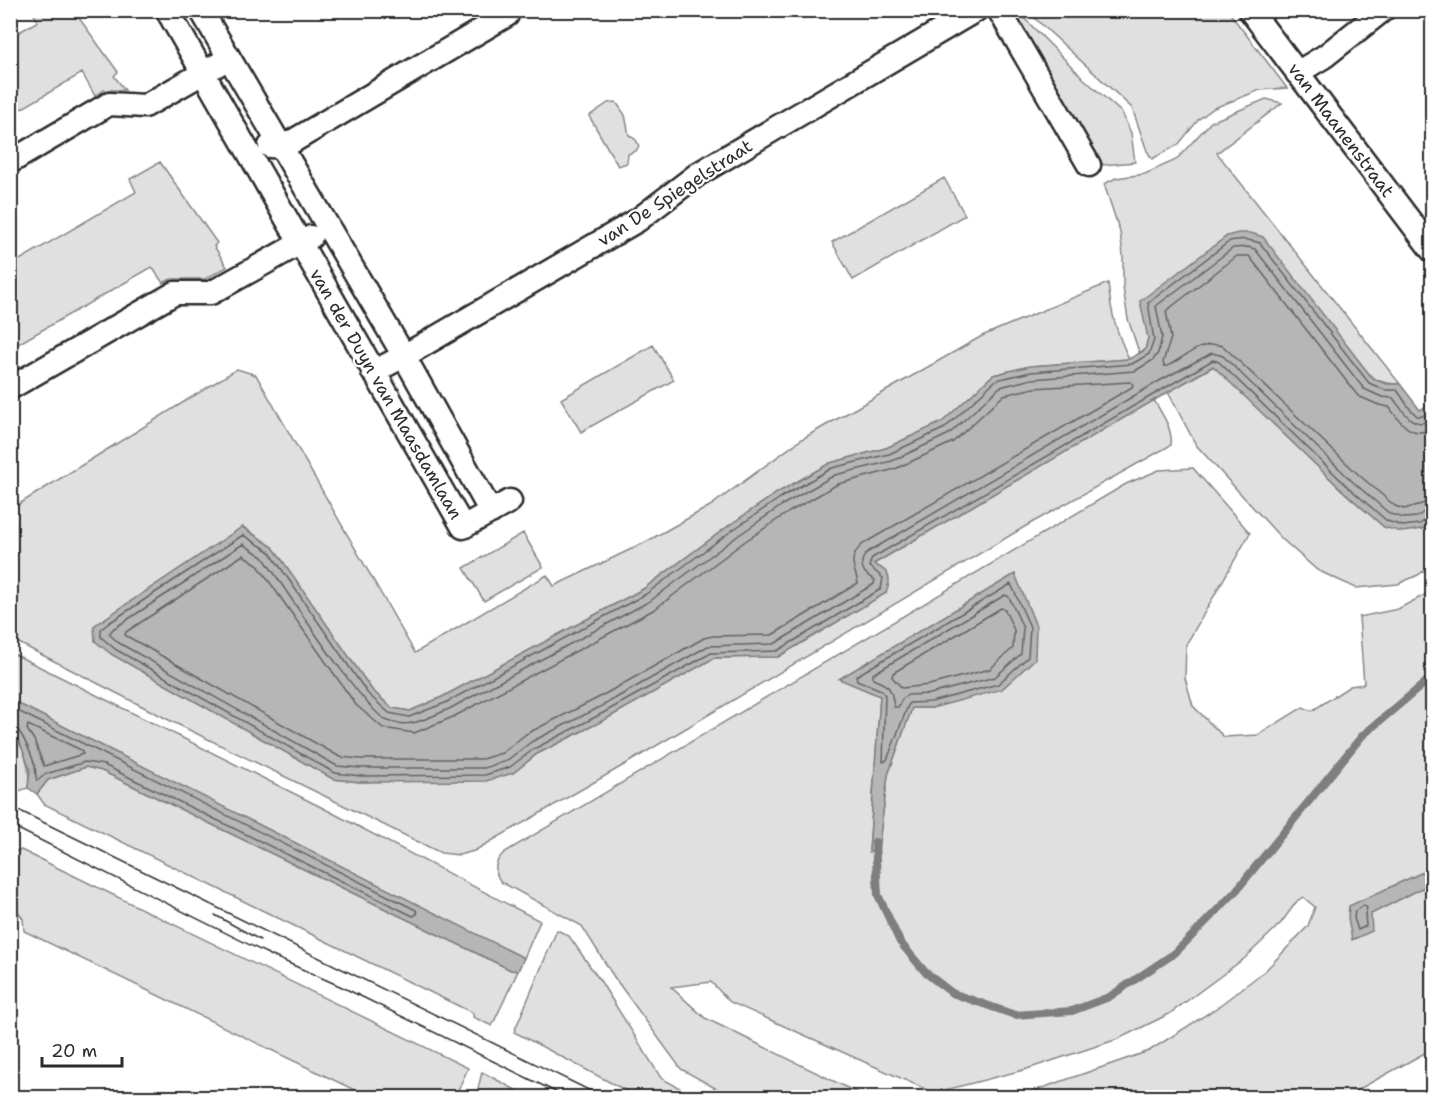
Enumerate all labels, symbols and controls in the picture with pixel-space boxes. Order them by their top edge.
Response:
street label: van Maanenstraat [1282,58,1400,202]
street label: van De Spiegelstraat [593,134,757,252]
street label: van der Duyn van Maasdamlaan [304,264,468,524]
scale bar [42,1030,122,1068]
text: 20 m [51,1039,97,1063]

